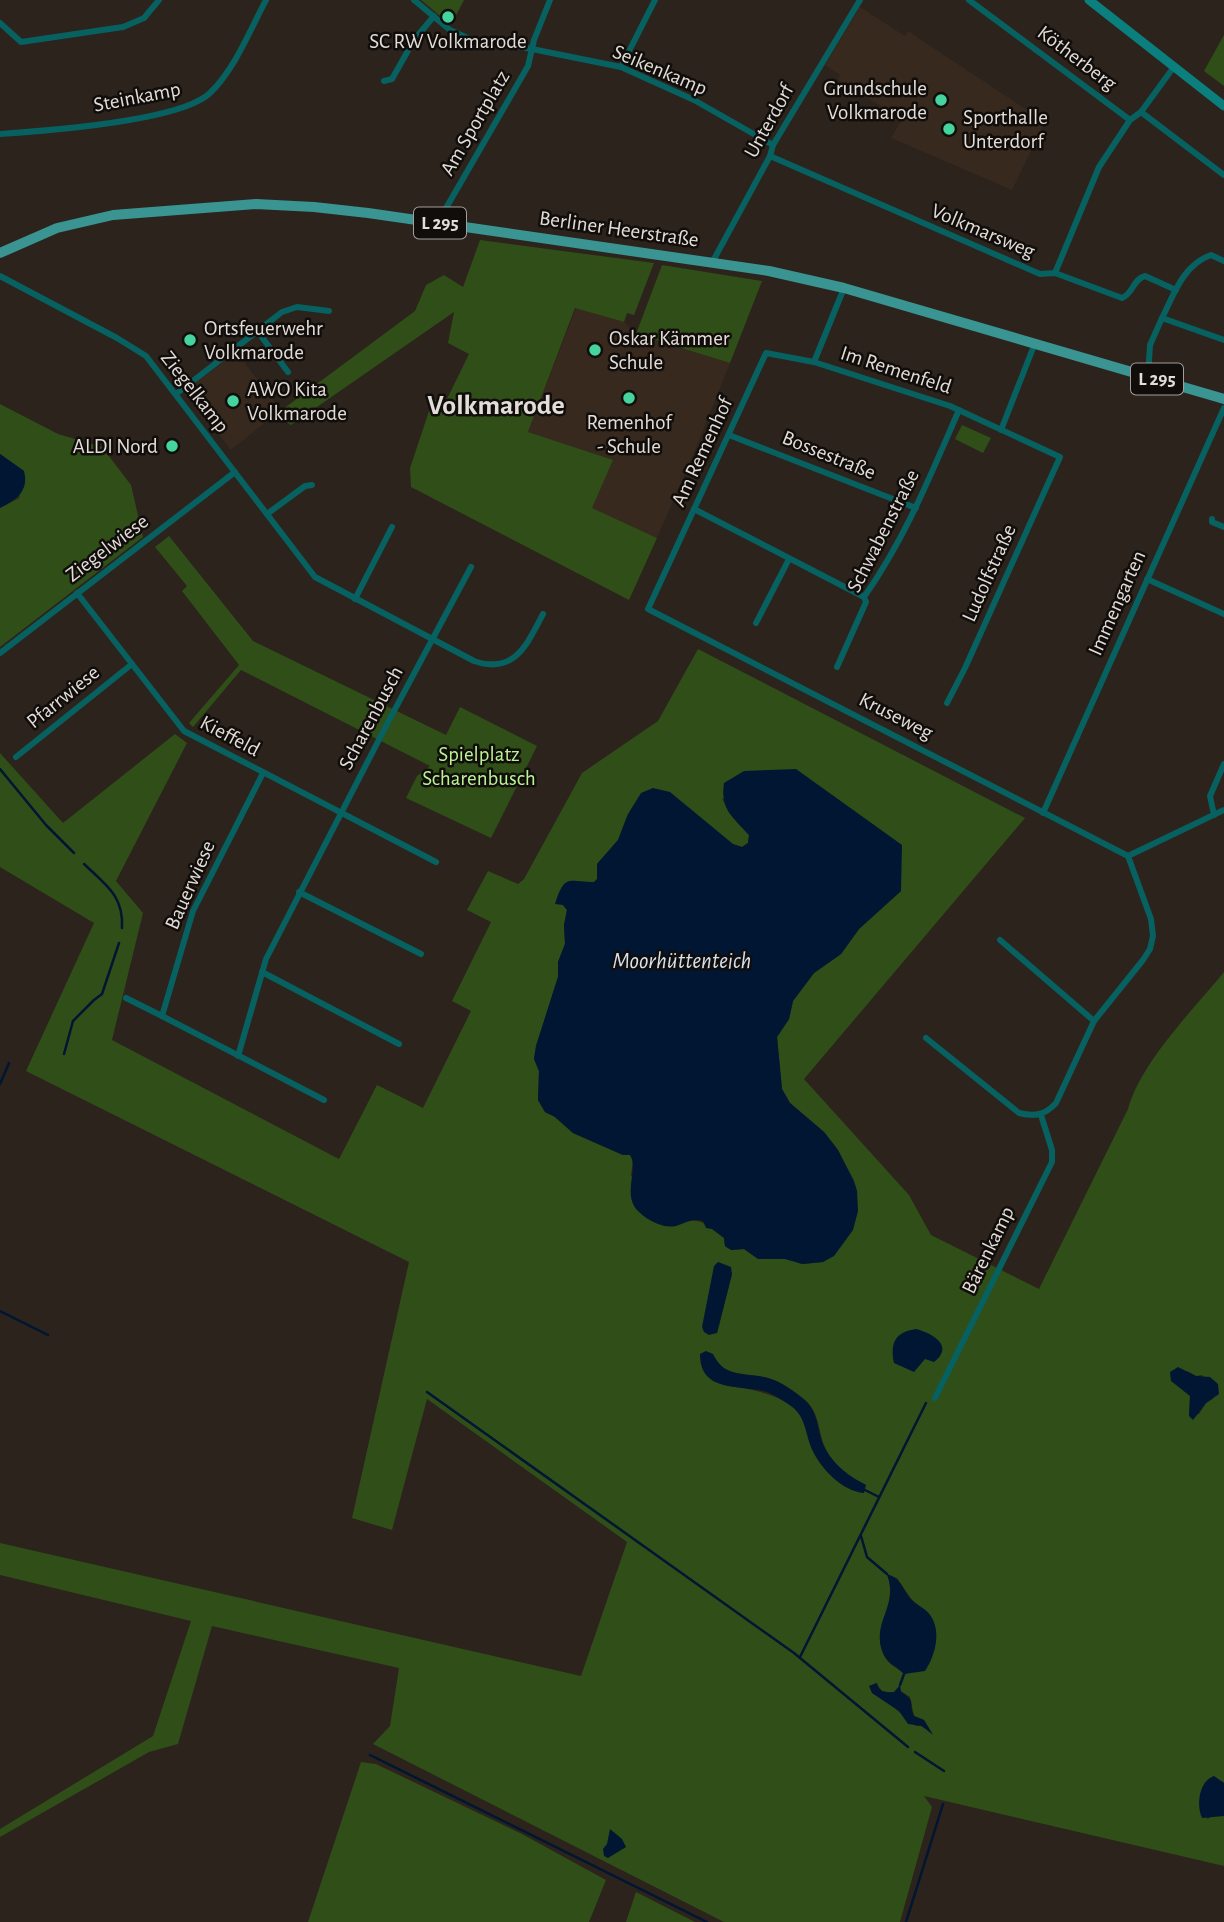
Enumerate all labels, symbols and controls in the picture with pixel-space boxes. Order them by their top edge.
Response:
marker: SC RW Volkmarode [440,9,456,25]
street label: Kötherberg [1034,22,1121,95]
place label: SC RW Volkmarode [369,31,527,52]
street label: Seikenkamp [610,41,710,99]
street label: Am Sportplatz [437,67,513,179]
street label: Steinkamp [92,78,182,116]
place label: Grundschule Volkmarode [823,78,927,123]
street label: Unterdorf [740,79,798,161]
marker: Grundschule Volkmarode [933,92,949,108]
place label: Sporthalle Unterdorf [963,107,1048,152]
marker: Sporthalle Unterdorf [941,121,957,137]
street label: Volkmarsweg [928,200,1039,263]
street label: Berliner Heerstraße [538,207,700,251]
road number: L 295 [414,208,466,238]
place label: Ortsfeuerwehr Volkmarode [204,318,323,363]
place label: Oskar Kämmer Schule [609,328,730,373]
marker: Ortsfeuerwehr Volkmarode [182,332,198,348]
marker: Oskar Kämmer Schule [587,342,603,358]
street label: Im Remenfeld [838,342,954,398]
street label: Ziegelkamp [157,347,233,437]
road number: L 295 [1131,364,1183,394]
place label: AWO Kita Volkmarode [247,379,347,424]
marker: Remenhof - Schule [621,390,637,406]
district label: Volkmarode [427,392,565,420]
marker: AWO Kita Volkmarode [225,393,241,409]
street label: Am Remenhof [668,393,737,510]
place label: Remenhof - Schule [586,412,673,457]
street label: Bossestraße [779,427,879,483]
place label: ALDI Nord [73,436,158,457]
marker: ALDI Nord [164,438,180,454]
street label: Schwabenstraße [843,466,923,596]
street label: Ziegelwiese [62,510,152,586]
street label: Ludolfstraße [958,521,1020,625]
street label: Immengarten [1085,547,1149,659]
street label: Pfarrwiese [23,662,103,732]
street label: Scharenbusch [335,663,407,773]
street label: Kruseweg [856,689,937,744]
street label: Kieffeld [197,712,263,760]
park label: Spielplatz Scharenbusch [422,744,536,789]
street label: Bauerwiese [161,837,219,933]
water label: Moorhüttenteich [613,950,751,973]
street label: Bärenkamp [958,1203,1018,1297]

